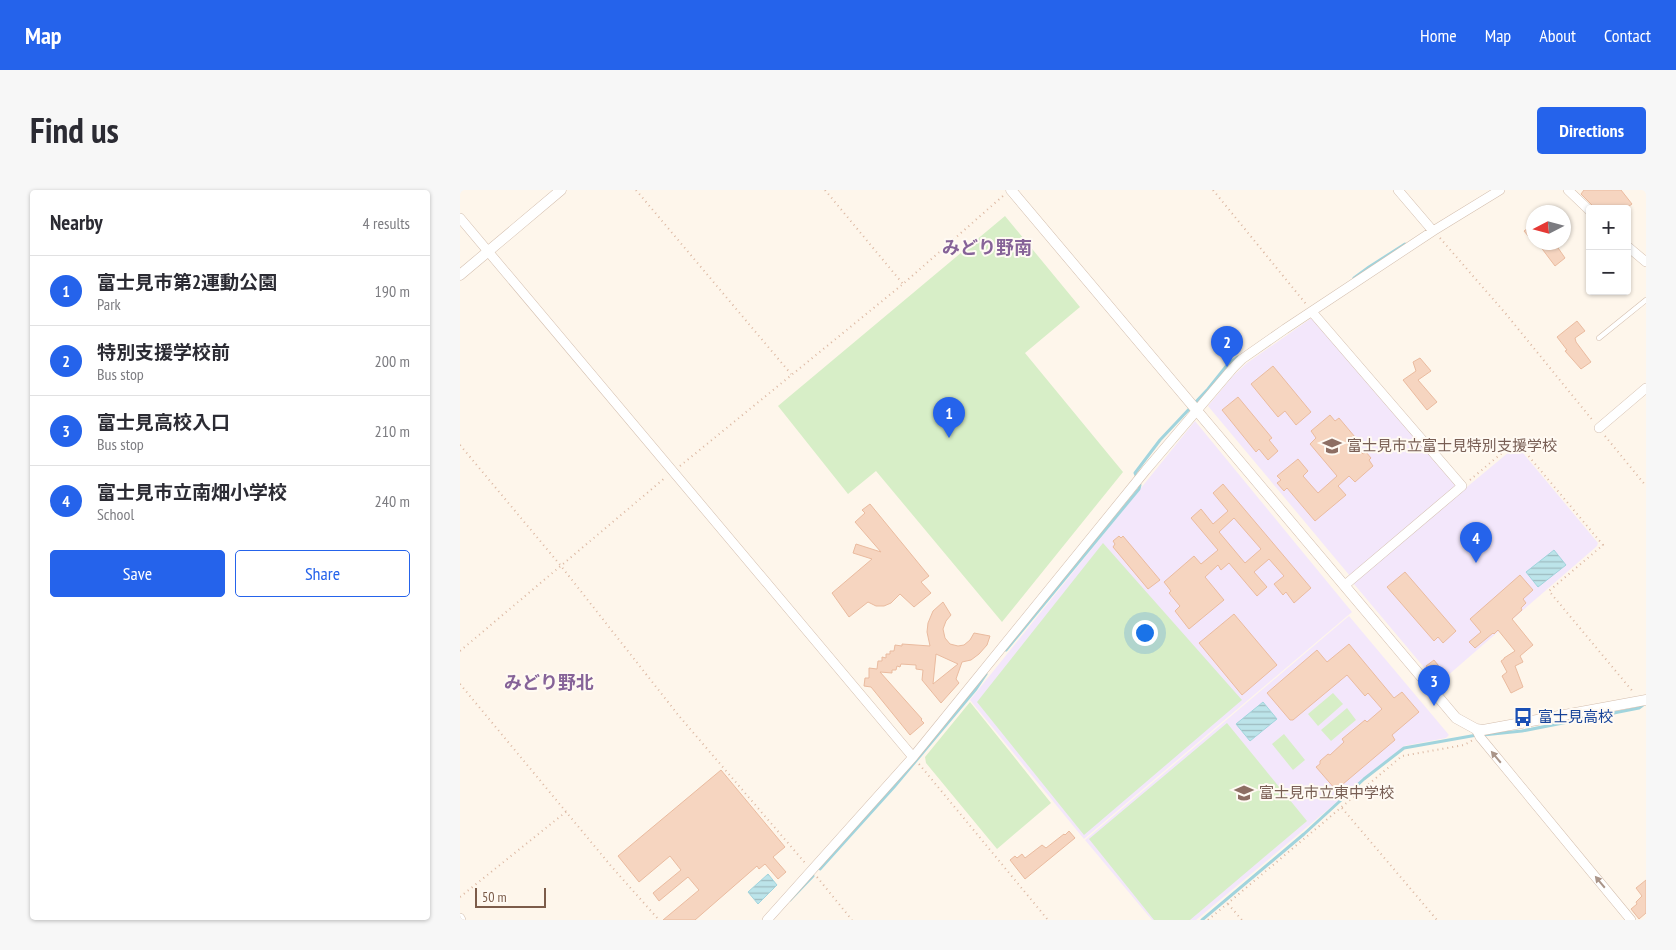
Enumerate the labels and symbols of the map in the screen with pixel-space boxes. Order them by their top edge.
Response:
north arrow [1526,205,1571,250]
district label: みどり野南 [942,236,1032,259]
pin: 2 [1211,326,1243,367]
pin: 1 [933,397,965,438]
school or university icon: 富士見市立富士見特別支援学校 [1321,435,1343,457]
place label: 富士見市立富士見特別支援学校 [1347,436,1557,455]
pin: 4 [1460,522,1492,563]
your location [1132,620,1158,646]
pin: 3 [1418,665,1450,706]
district label: みどり野北 [504,671,594,694]
bus stop icon: 富士見高校 [1512,706,1534,728]
place label: 富士見高校 [1538,707,1613,726]
one-way arrow [1491,751,1502,764]
school or university icon: 富士見市立東中学校 [1233,782,1255,804]
place label: 富士見市立東中学校 [1259,783,1394,802]
one-way arrow [1595,876,1606,889]
scale bar [475,885,546,908]

